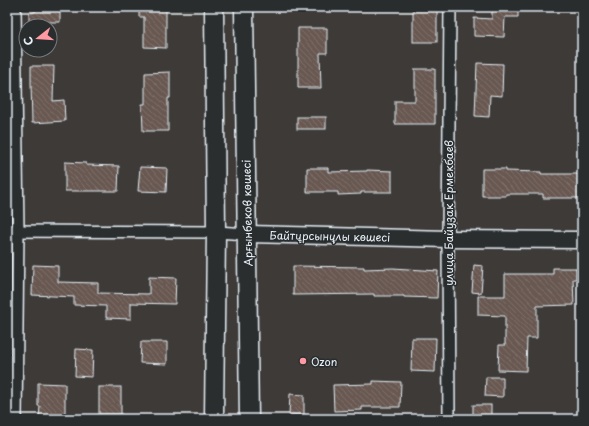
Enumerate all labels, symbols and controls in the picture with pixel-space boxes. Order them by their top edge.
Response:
north arrow [18,18,58,58]
text: С [19,35,37,48]
street label: улица Байузак Ермекбаев [440,140,457,286]
street label: Арғынбеков көшесі [238,159,256,267]
street label: Байтұрсынұлы көшесі [269,226,391,246]
place label: Ozon [311,353,337,370]
marker: Ozon [298,356,308,366]

